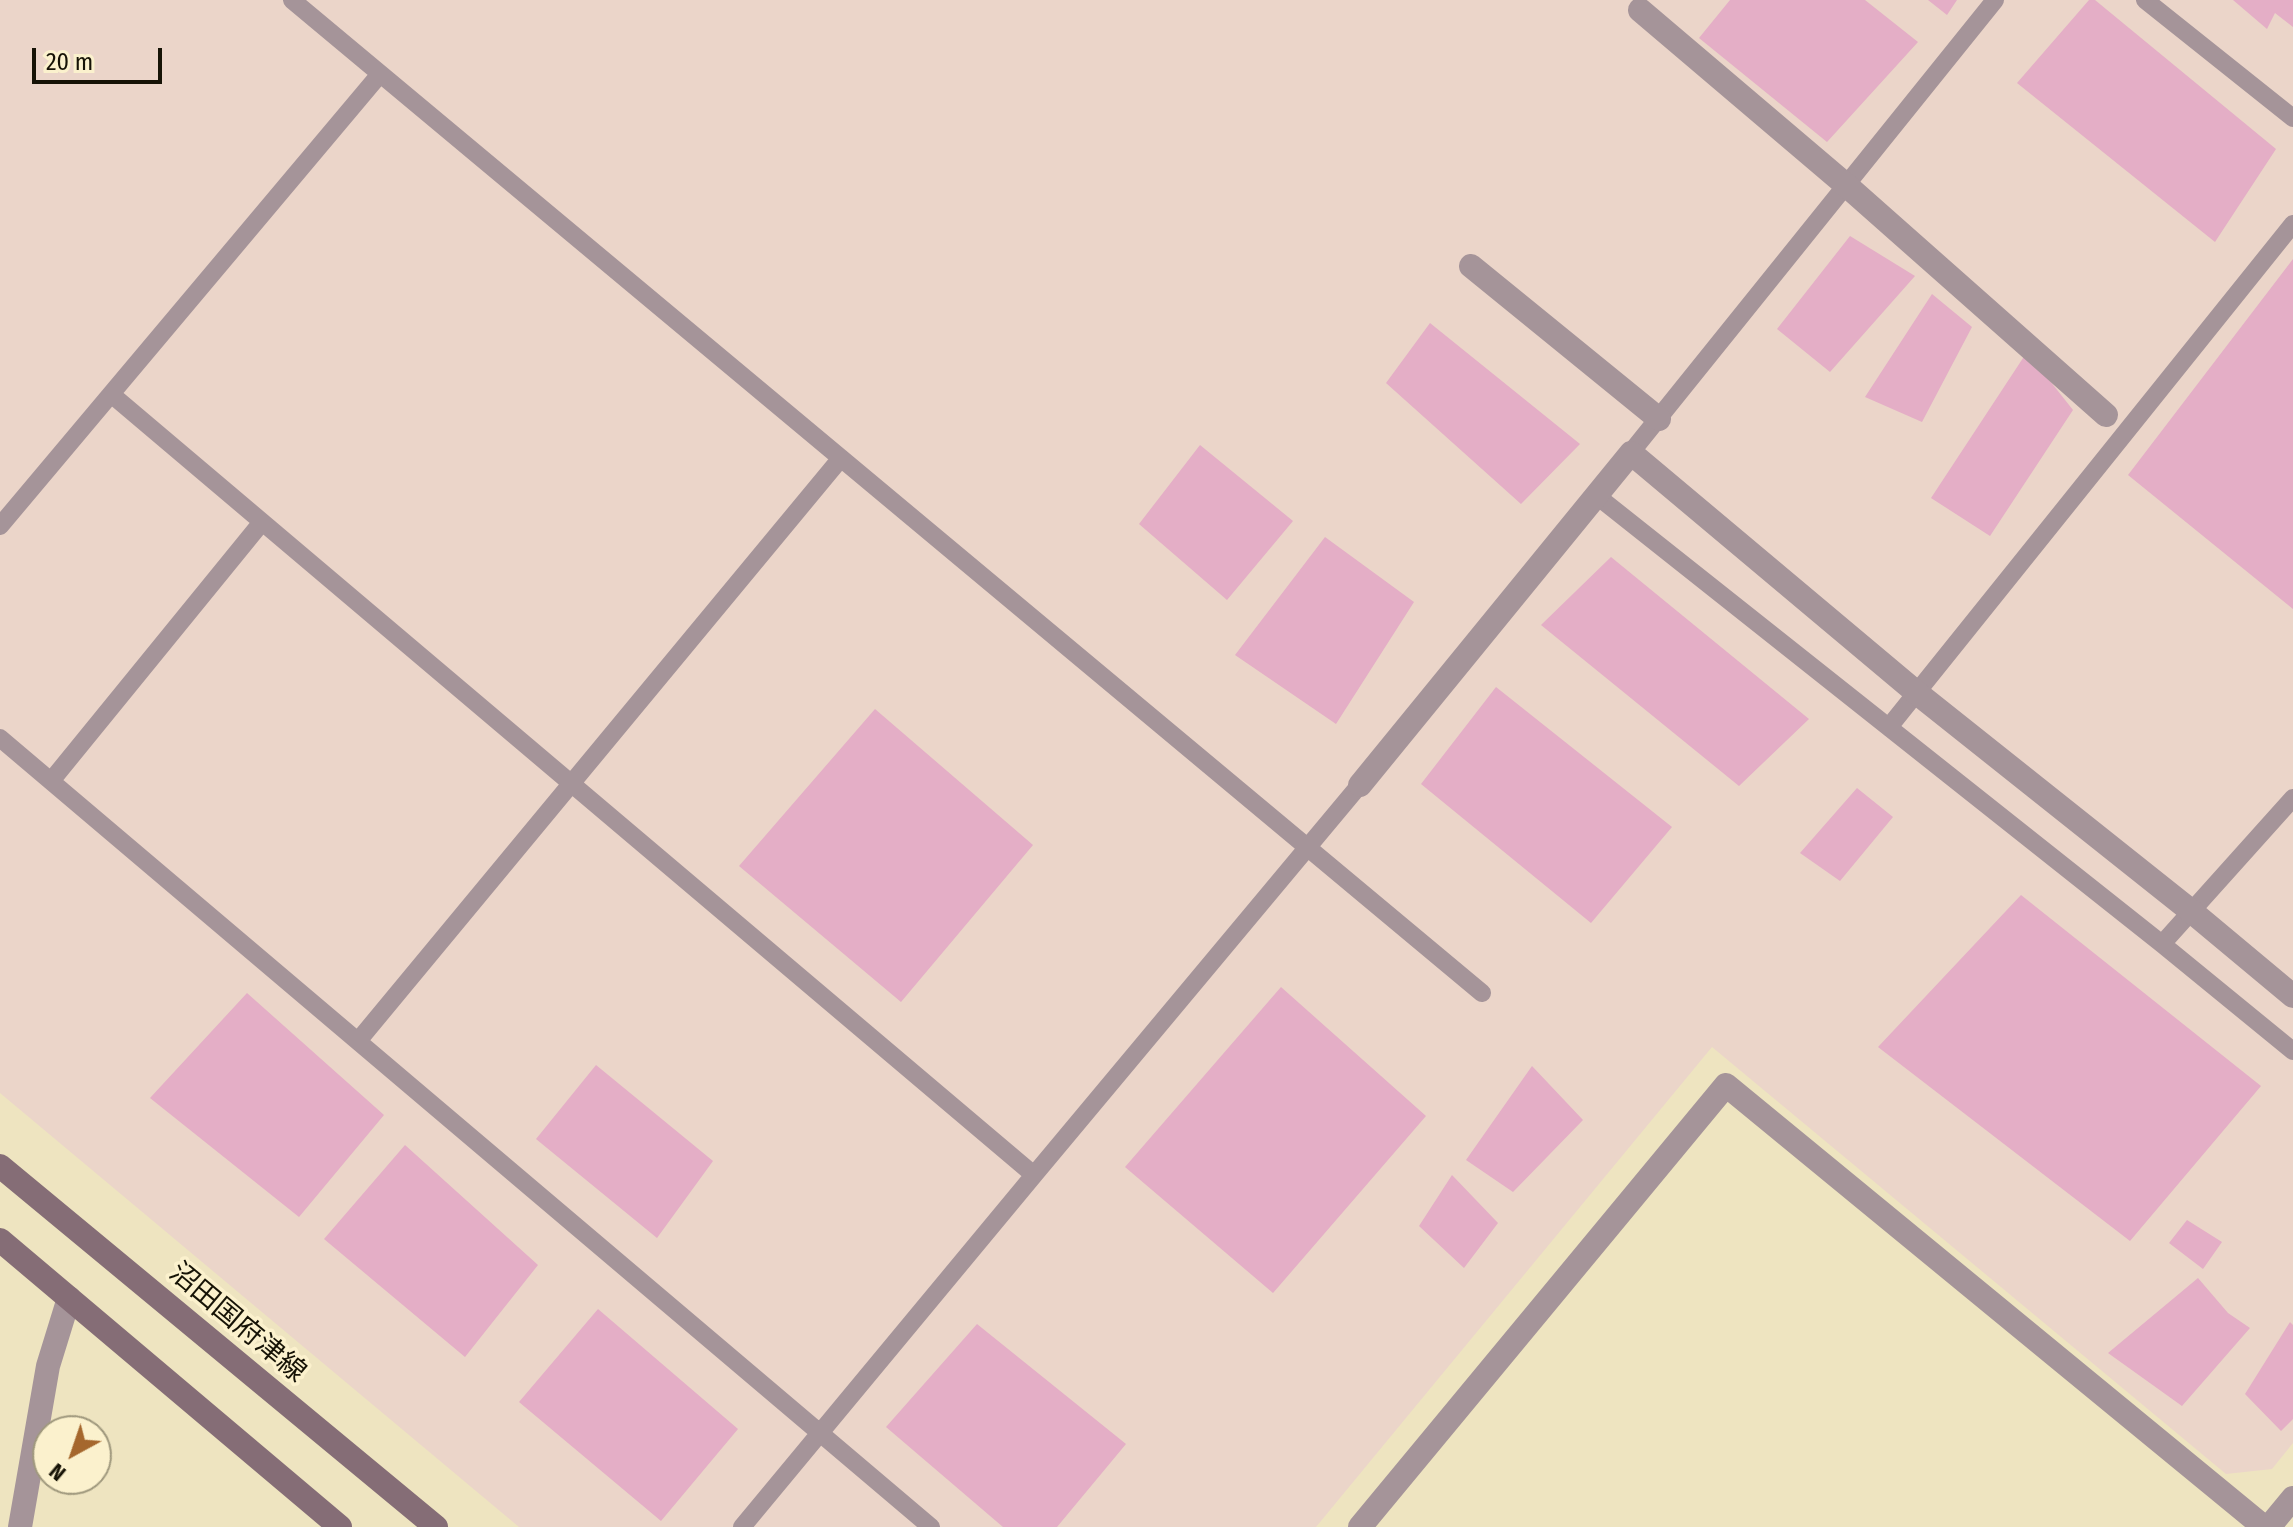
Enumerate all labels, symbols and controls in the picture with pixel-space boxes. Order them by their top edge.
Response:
scale bar [36,32,166,82]
text: 20 m [46,48,93,76]
street label: 沼田国府津線 [162,1256,312,1390]
north arrow [32,1415,112,1495]
text: N [44,1458,71,1487]

